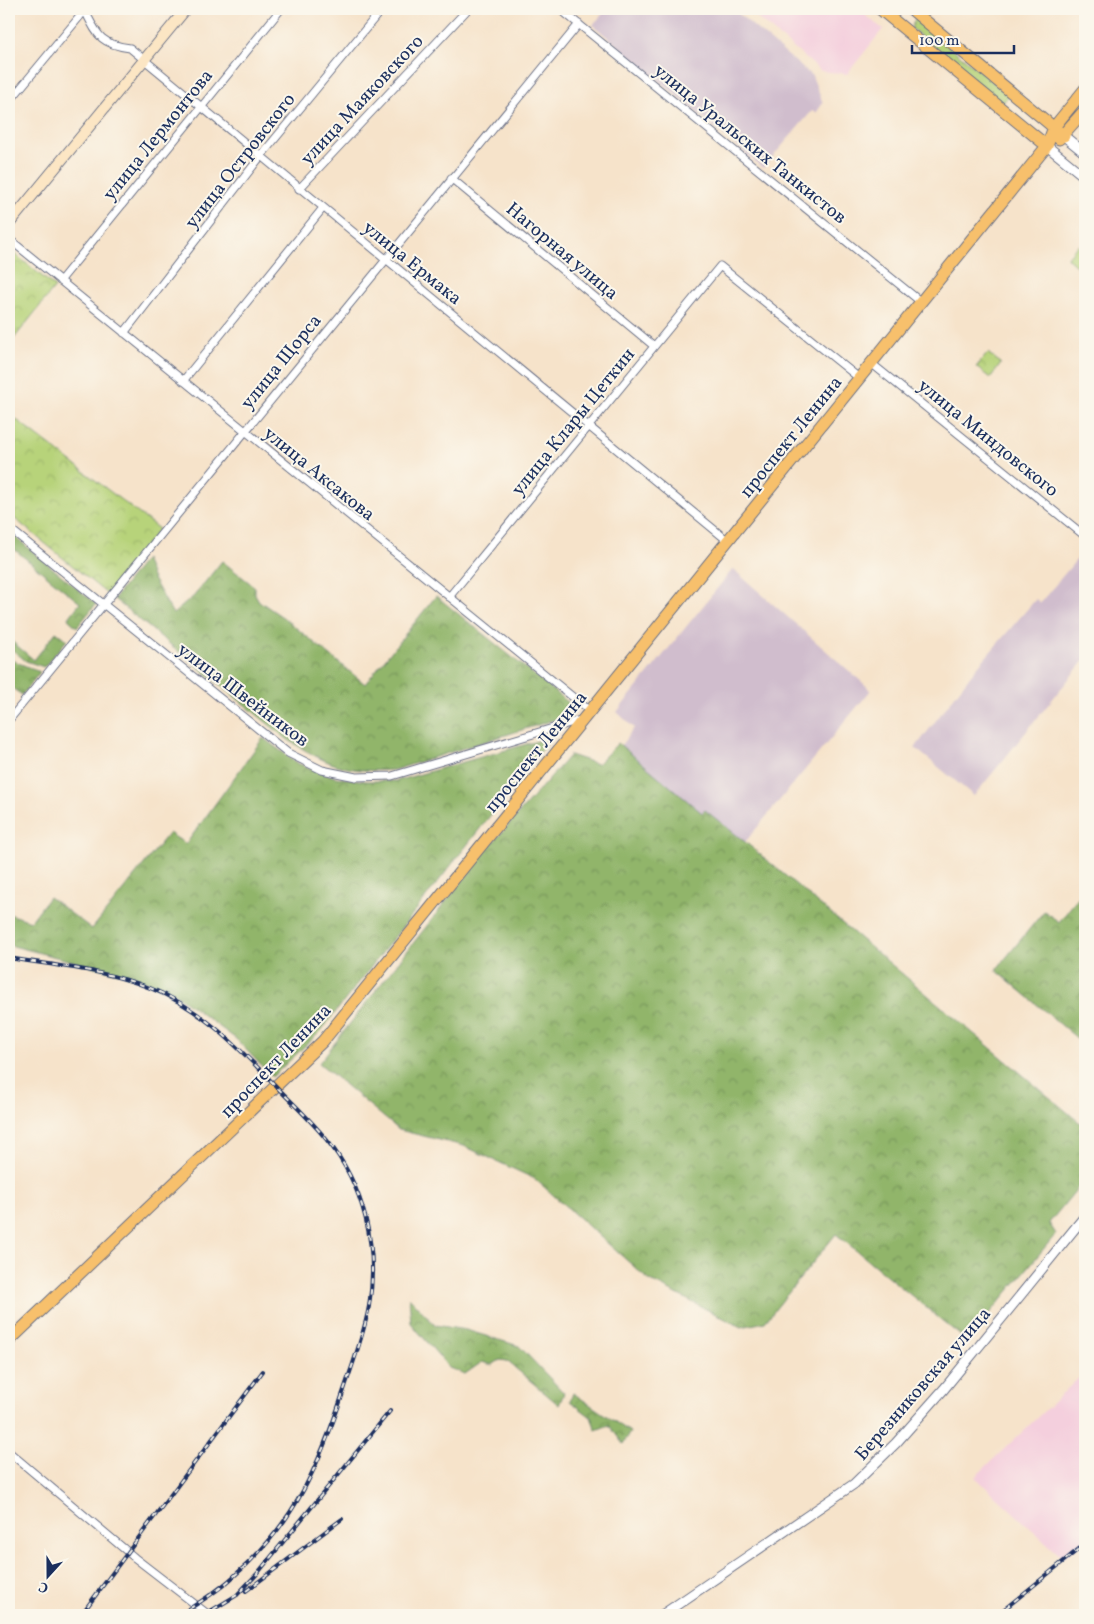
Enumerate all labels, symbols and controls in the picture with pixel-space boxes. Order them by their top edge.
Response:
scale bar [912,22,1014,54]
street label: улица Маяковского [295,29,430,171]
text: 100 m [919,31,959,52]
street label: улица Уральских Танкистов [648,58,852,231]
street label: улица Лермонтова [97,64,220,207]
street label: улица Островского [179,88,302,235]
street label: Нагорная улица [500,197,624,306]
street label: улица Ермака [357,215,467,312]
street label: улица Щорса [235,309,328,415]
street label: улица Клары Цеткин [506,343,641,502]
street label: проспект Ленина [734,371,849,504]
street label: улица Миндовского [912,373,1064,504]
street label: улица Аксакова [257,421,380,528]
street label: улица Швейников [172,637,314,754]
street label: проспект Ленина [479,686,594,819]
street label: проспект Ленина [215,998,338,1124]
street label: Березниковская улица [850,1302,998,1467]
north arrow [22,1552,72,1602]
text: С [36,1576,51,1597]

